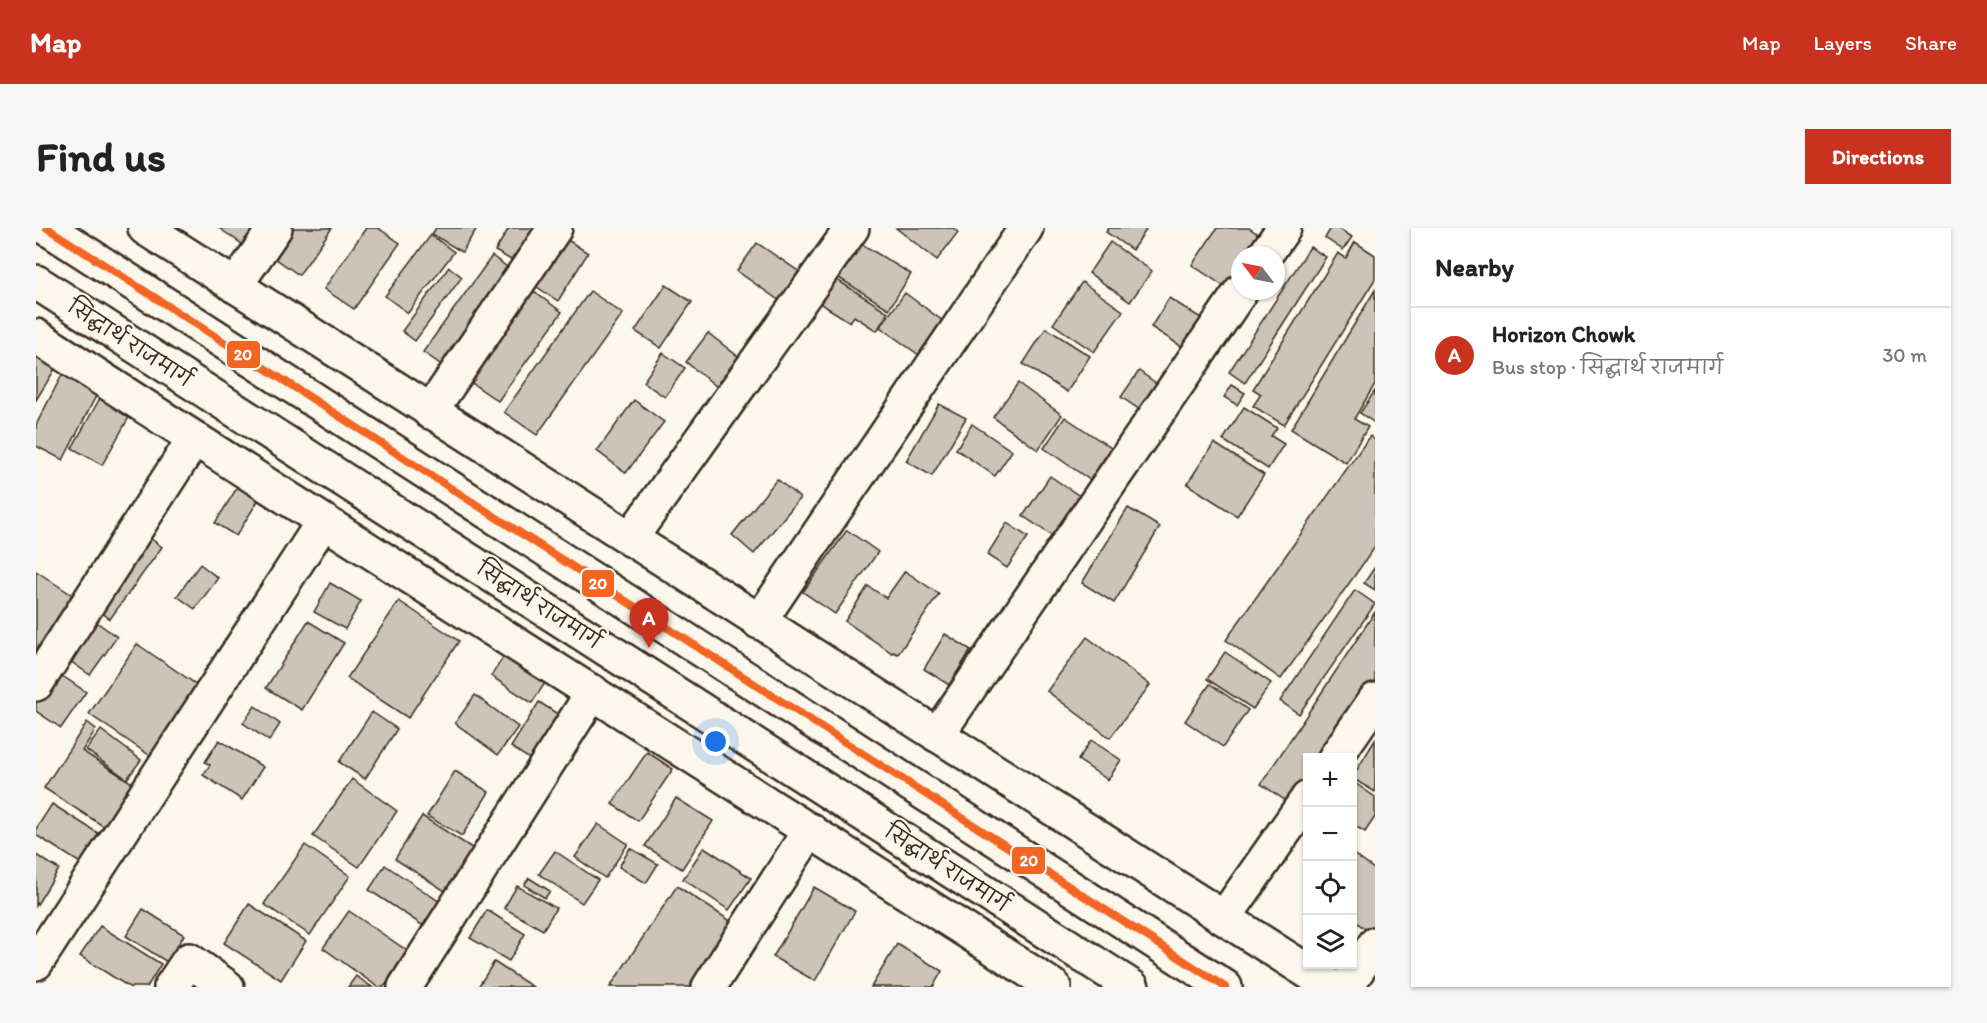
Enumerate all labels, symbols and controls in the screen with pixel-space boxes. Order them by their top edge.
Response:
text: Map [30,25,81,59]
text: Map [1742,30,1781,55]
text: Layers [1814,30,1872,55]
text: Share [1905,30,1957,55]
button: Directions [1805,129,1951,184]
text: Find us [36,131,166,182]
north arrow [1231,246,1285,300]
text: Nearby [1435,251,1514,283]
street label: सिद्धार्थ राजमार्ग [63,290,199,393]
text: Horizon Chowk [1492,321,1635,348]
line badge: 20 [226,340,261,369]
text: A [1448,343,1461,367]
text: 30 m [1882,343,1927,367]
text: 20 [234,345,252,364]
text: Bus stop · सिद्धार्थ राजमार्ग [1492,355,1723,379]
street label: सिद्धार्थ राजमार्ग [472,552,608,655]
line badge: 20 [581,569,615,598]
text: 20 [589,574,607,593]
pin: A [630,598,668,648]
your location [701,727,730,756]
map controls [1303,753,1357,969]
button: + [1303,753,1357,807]
button: − [1303,807,1357,861]
street label: सिद्धार्थ राजमार्ग [880,815,1016,918]
line badge: 20 [1011,846,1046,875]
text: 20 [1020,851,1038,870]
button: locate [1303,861,1357,915]
button: layers [1303,915,1357,969]

